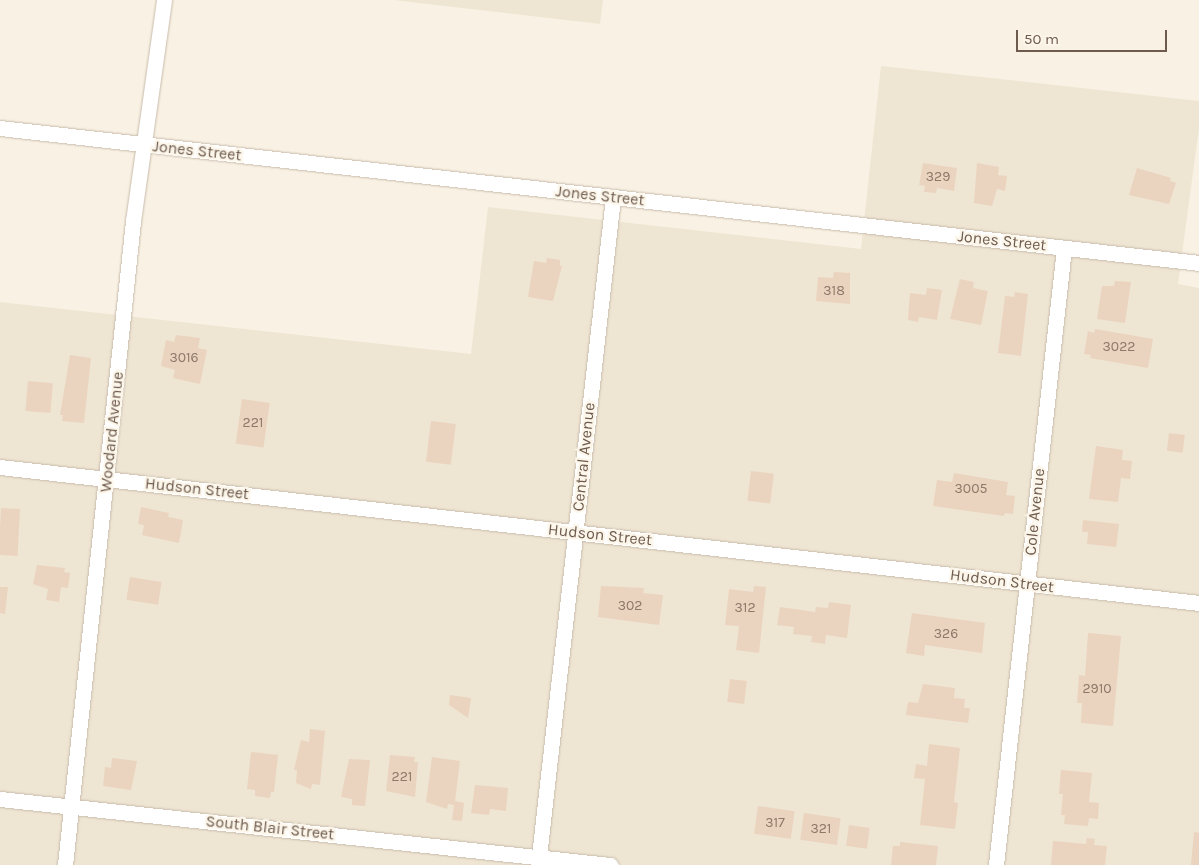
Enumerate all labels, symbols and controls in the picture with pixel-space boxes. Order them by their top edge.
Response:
scale bar [1019,20,1170,52]
text: 50 m [1024,30,1059,48]
street label: Jones Street [152,137,242,165]
house number: 329 [926,169,950,185]
street label: Jones Street [555,182,645,210]
street label: Jones Street [957,227,1047,255]
house number: 318 [823,283,845,299]
house number: 3022 [1103,339,1135,355]
house number: 3016 [169,350,199,366]
street label: Woodard Avenue [96,371,128,493]
street label: Central Avenue [569,402,599,512]
house number: 221 [243,415,263,431]
street label: Cole Avenue [1021,467,1049,557]
street label: Hudson Street [144,474,250,504]
house number: 3005 [955,481,987,497]
street label: Hudson Street [547,520,653,550]
street label: Hudson Street [949,565,1055,597]
house number: 302 [618,598,642,614]
house number: 312 [734,600,756,616]
house number: 326 [934,626,958,642]
house number: 2910 [1082,681,1112,697]
house number: 221 [392,769,412,785]
street label: South Blair Street [205,812,335,844]
house number: 317 [765,815,785,831]
house number: 321 [810,821,832,837]

